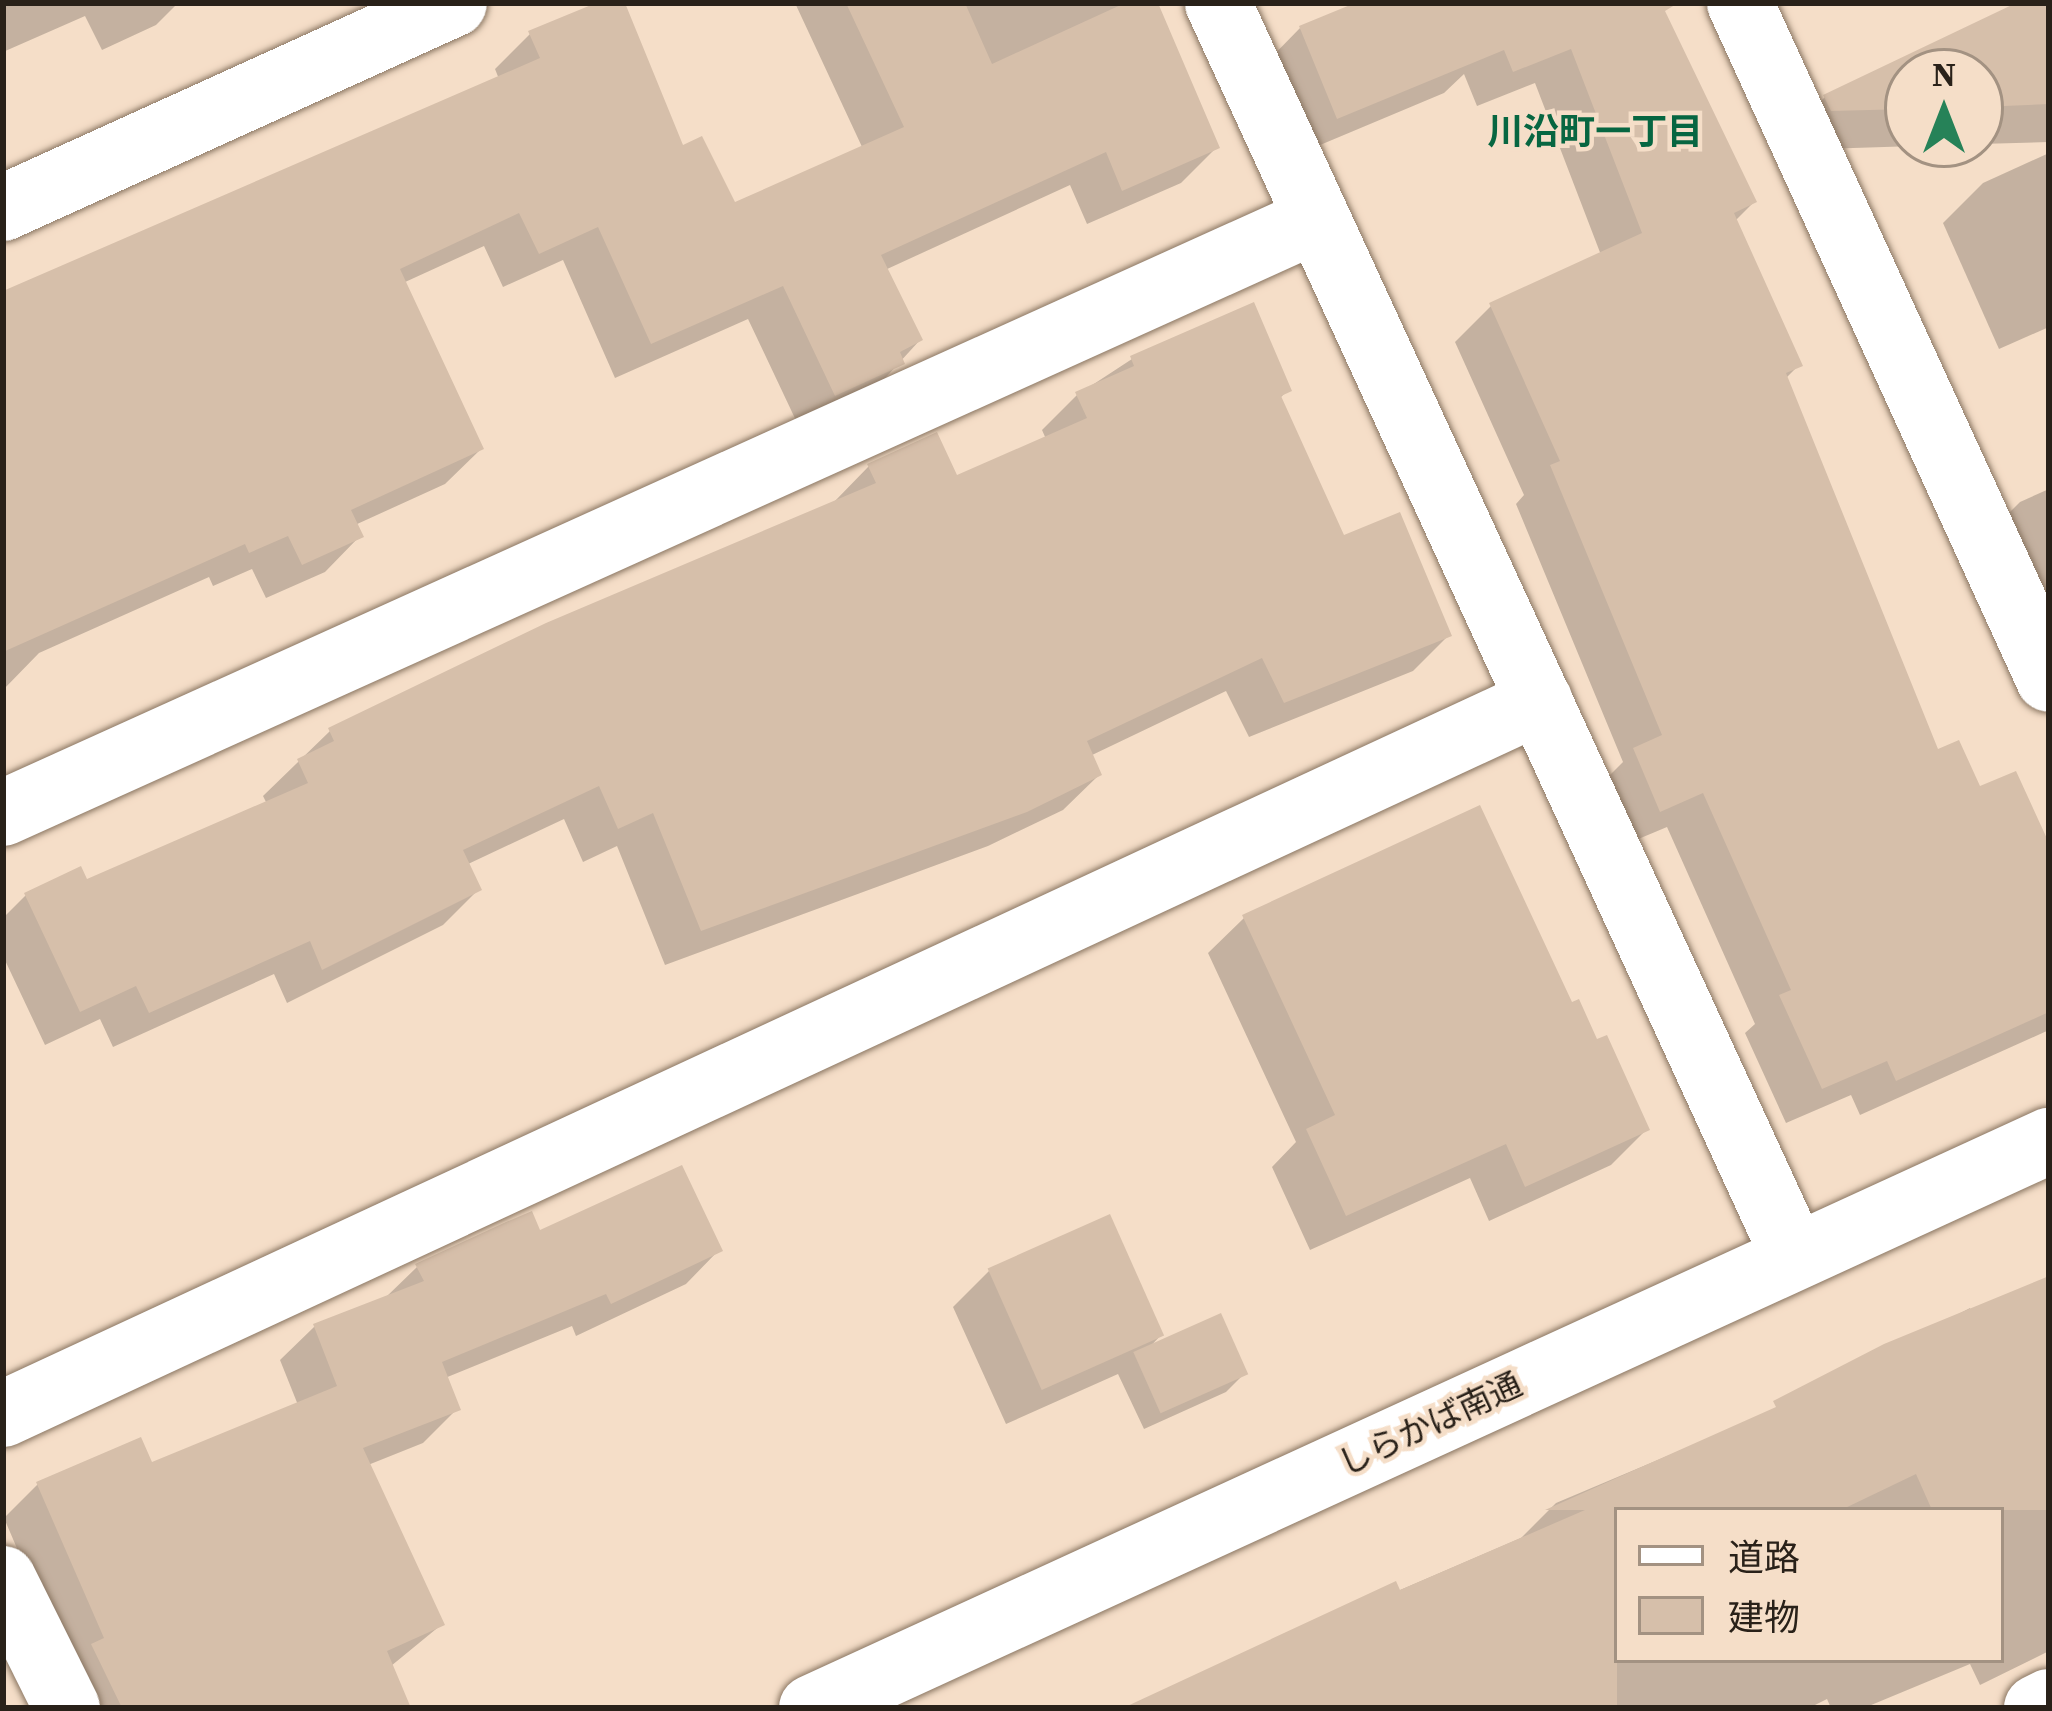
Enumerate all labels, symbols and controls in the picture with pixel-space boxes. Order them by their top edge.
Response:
north arrow [1884,48,2004,168]
text: N [1932,52,1956,97]
district label: 川沿町一丁目 [1487,110,1703,154]
street label: しらかば南通 [1332,1364,1528,1484]
legend [1614,1507,2004,1663]
text: 道路 [1728,1533,1800,1582]
text: 建物 [1728,1593,1800,1642]

